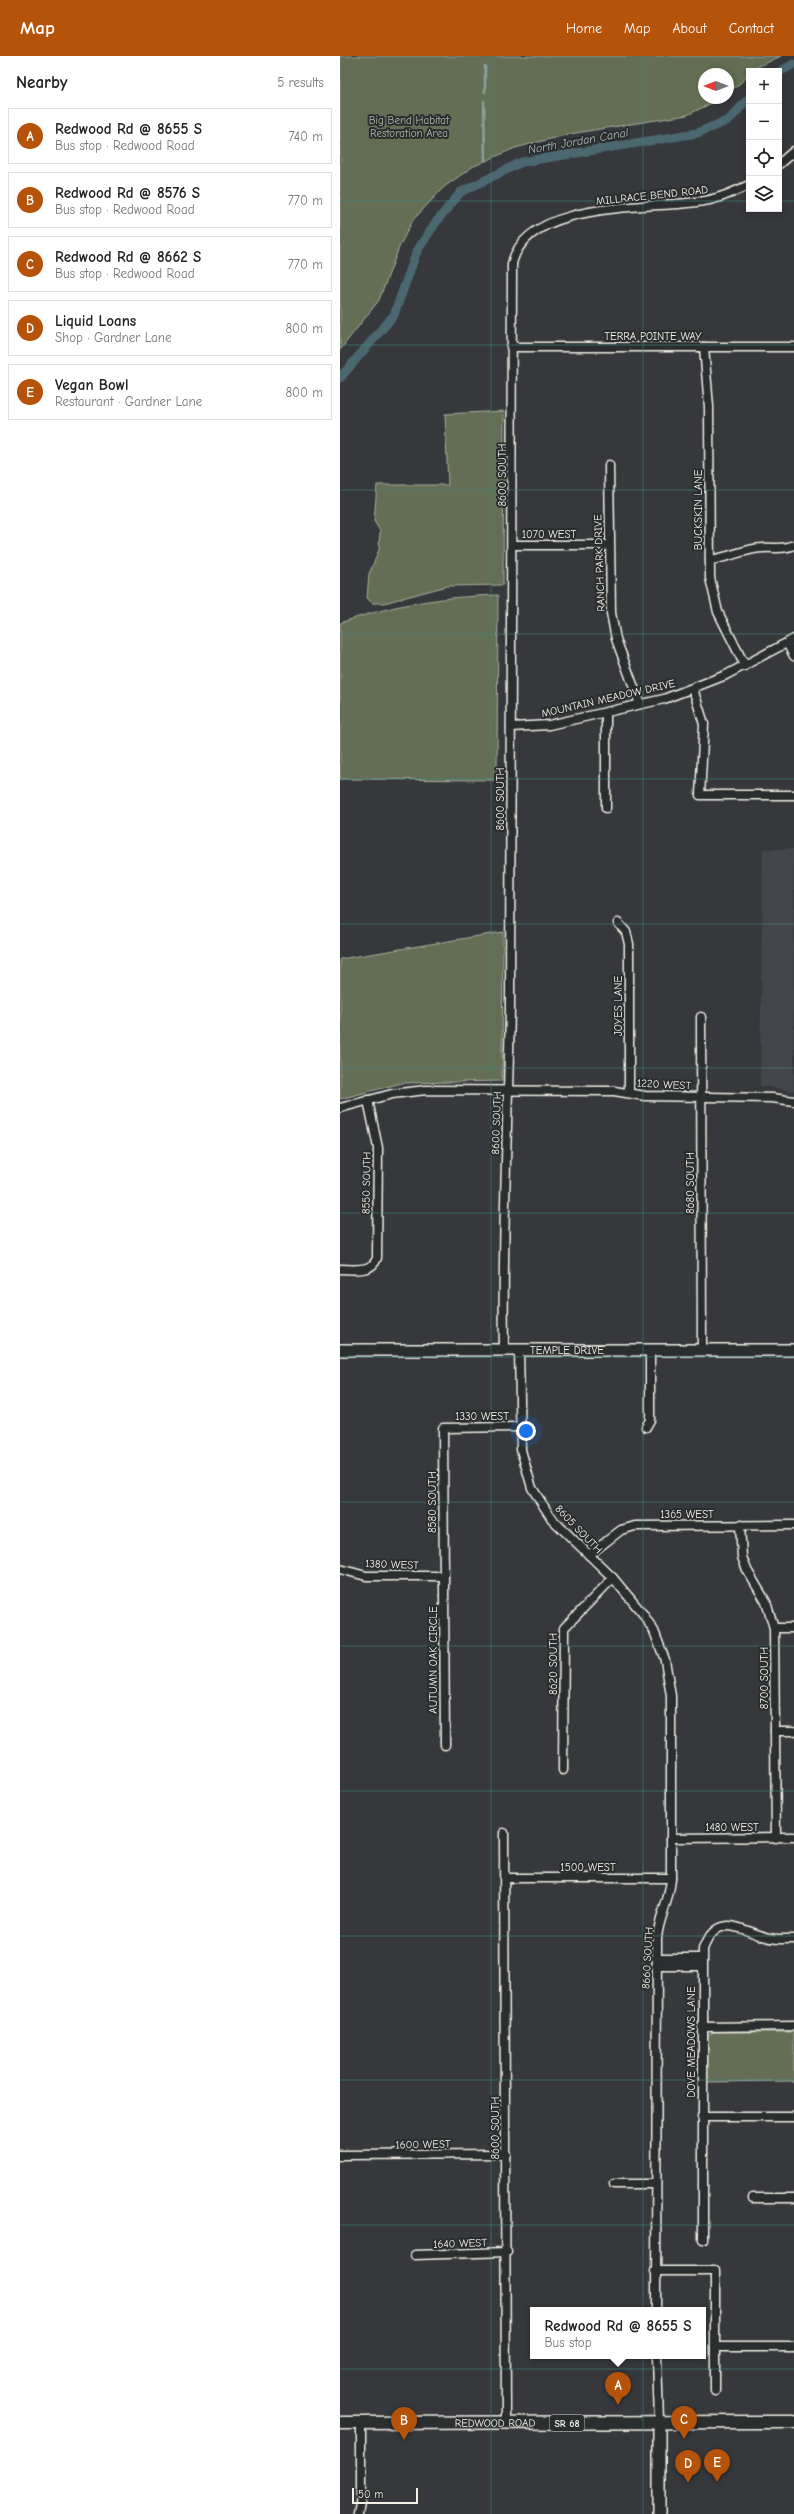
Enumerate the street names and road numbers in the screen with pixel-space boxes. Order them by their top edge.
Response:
street label: MILLRACE BEND ROAD [595,183,709,208]
street label: TERRA POINTE WAY [604,330,702,343]
street label: 8600 SOUTH [496,443,509,507]
street label: BUCKSKIN LANE [692,469,705,550]
street label: RANCH PARK DRIVE [591,514,608,612]
street label: 1070 WEST [522,528,577,541]
street label: MOUNTAIN MEADOW DRIVE [540,677,677,720]
street label: 8600 SOUTH [494,767,507,831]
street label: JOYES LANE [612,975,625,1036]
street label: 1220 WEST [637,1077,692,1092]
street label: 8600 SOUTH [489,1091,504,1155]
street label: 8550 SOUTH [359,1152,374,1214]
street label: 8680 SOUTH [684,1152,697,1214]
street label: TEMPLE DRIVE [530,1344,604,1357]
street label: 1330 WEST [455,1410,509,1423]
street label: 8580 SOUTH [426,1471,439,1533]
street label: 8605 SOUTH [552,1502,605,1556]
street label: 1365 WEST [660,1508,714,1521]
street label: 1380 WEST [365,1557,419,1572]
street label: AUTUMN OAK CIRCLE [427,1606,440,1714]
street label: 8620 SOUTH [547,1633,560,1695]
street label: 8700 SOUTH [758,1647,771,1709]
street label: 1480 WEST [705,1821,759,1834]
street label: 1500 WEST [560,1861,616,1874]
street label: 8660 SOUTH [639,1926,656,1990]
street label: DOVE MEADOWS LANE [685,1986,698,2098]
street label: 8600 SOUTH [489,2096,502,2160]
street label: 1600 WEST [395,2138,451,2151]
street label: 1640 WEST [433,2236,487,2251]
road number: SR 68 [550,2415,584,2431]
street label: REDWOOD ROAD [455,2417,535,2430]

